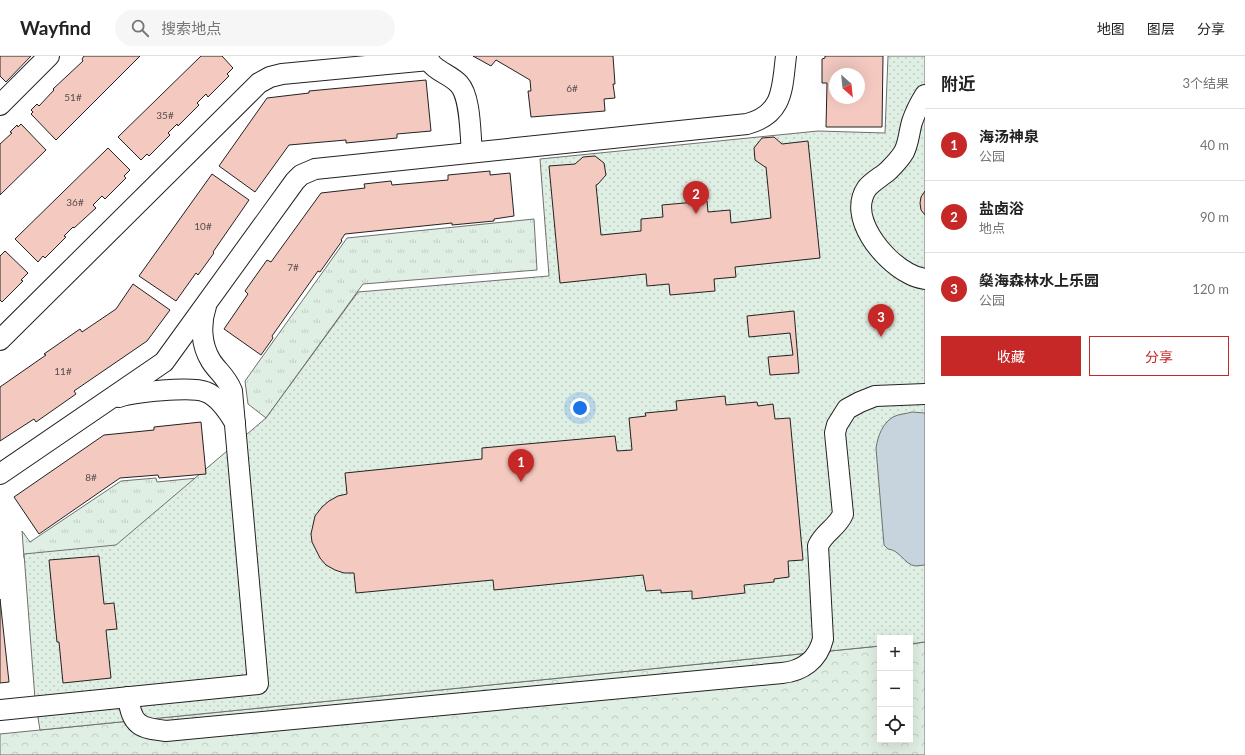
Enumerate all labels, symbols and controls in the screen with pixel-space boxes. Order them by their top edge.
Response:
search box [115,10,395,46]
text: Wayfind [20,16,91,39]
icon: search [129,17,151,39]
text: 搜索地点 [161,19,221,37]
text: 地图 [1097,20,1125,37]
text: 图层 [1147,20,1175,37]
text: 分享 [1197,20,1225,37]
north arrow [829,68,865,104]
text: 附近 [941,73,975,94]
text: 3个结果 [1182,75,1229,91]
house number: 6# [566,82,578,94]
house number: 51# [64,91,82,103]
house number: 35# [156,109,174,121]
text: 海汤神泉 [979,127,1039,145]
text: 1 [950,137,958,153]
text: 40 m [1200,137,1229,153]
text: 公园 [979,148,1005,164]
pin: 2 [683,181,709,214]
house number: 36# [66,196,84,208]
text: 盐卤浴 [979,199,1024,217]
text: 2 [950,209,958,225]
text: 90 m [1200,209,1229,225]
house number: 10# [194,220,212,232]
text: 地点 [979,220,1005,236]
house number: 7# [287,261,299,273]
text: 燊海森林水上乐园 [979,271,1099,289]
text: 3 [950,281,958,297]
text: 120 m [1192,281,1229,297]
text: 公园 [979,292,1005,308]
pin: 3 [868,304,894,337]
button: 收藏 [941,336,1081,376]
button: 分享 [1089,336,1229,376]
house number: 11# [54,365,72,377]
your location [570,398,590,418]
pin: 1 [508,449,534,482]
house number: 8# [85,471,97,483]
map controls [877,635,913,743]
button: + [877,635,913,671]
button: − [877,671,913,707]
button: locate [877,707,913,743]

